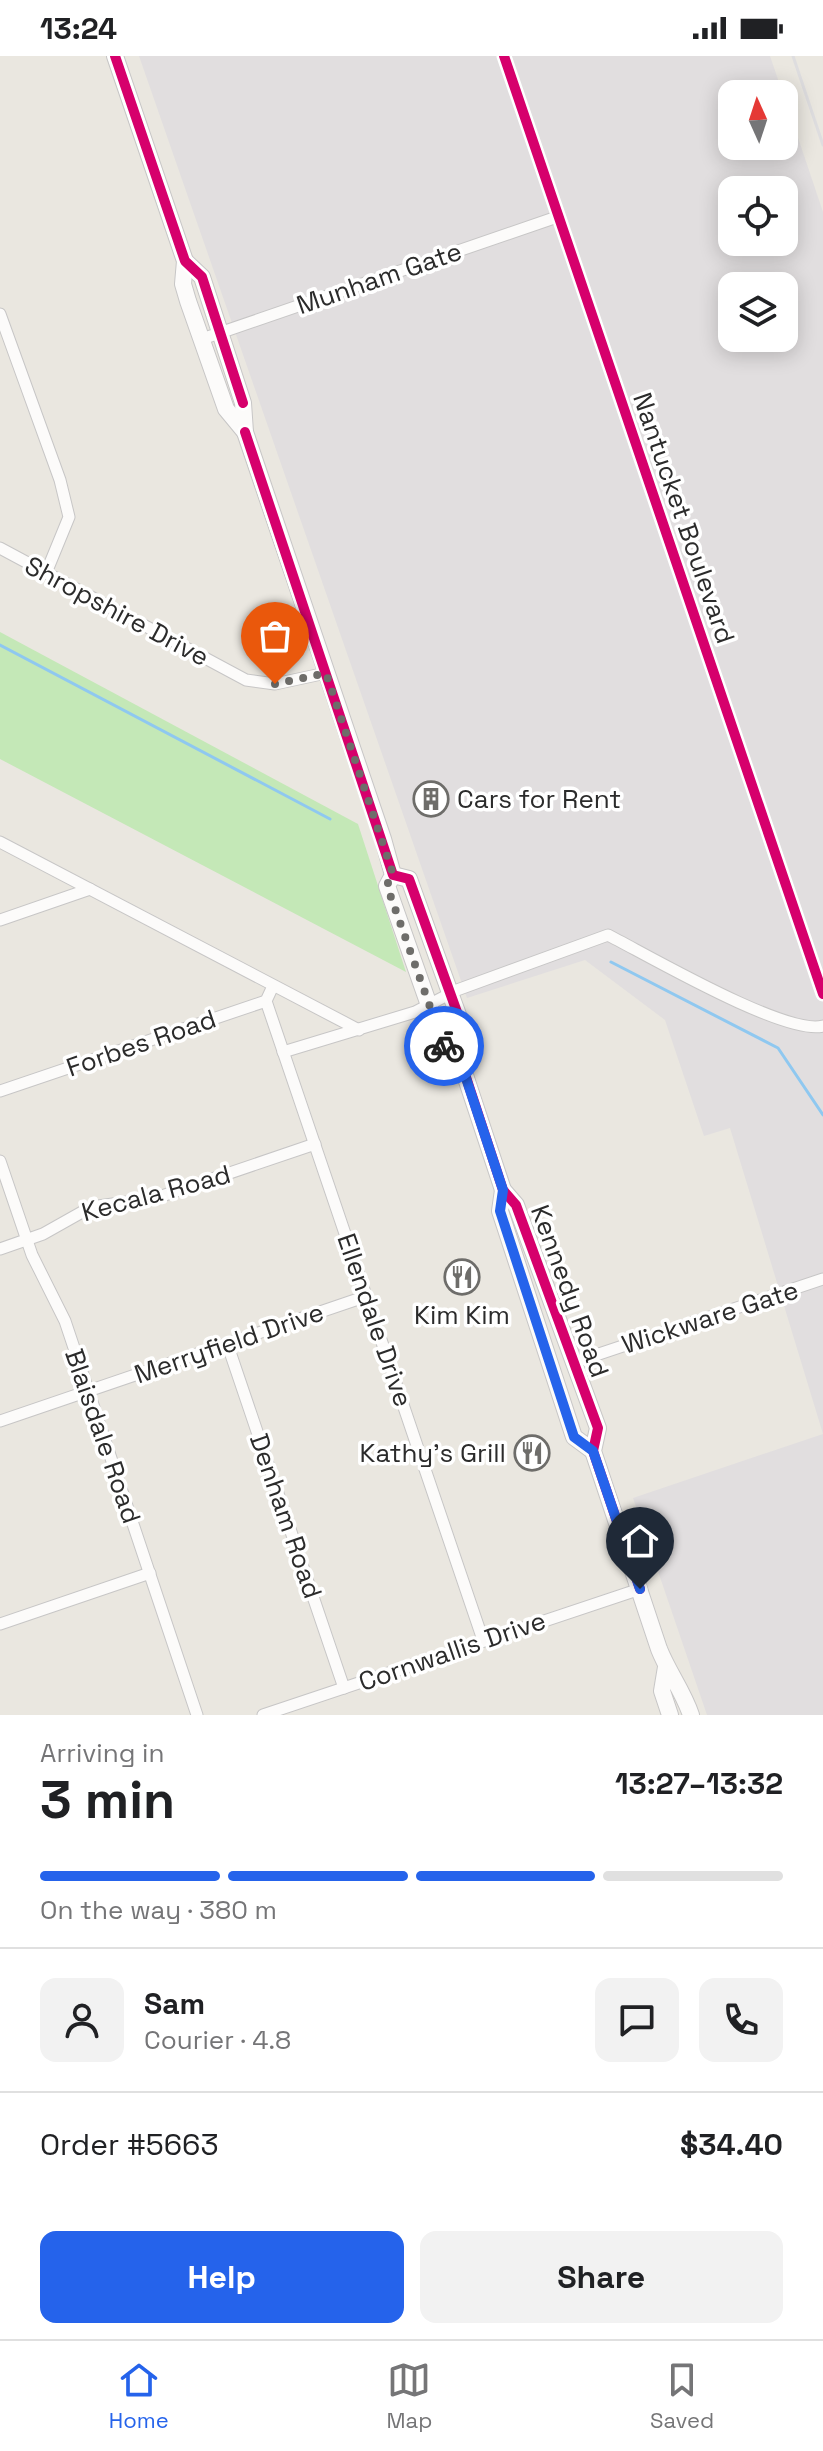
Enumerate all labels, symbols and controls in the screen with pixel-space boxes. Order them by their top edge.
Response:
text: 13:24 [40,9,117,48]
north arrow [718,80,798,160]
map controls [718,80,798,352]
button: locate [718,176,798,256]
street label: Munham Gate [292,234,466,322]
button: layers [718,272,798,352]
street label: Nantucket Boulevard [625,388,743,648]
street label: Shropshire Drive [19,548,215,674]
pin [241,602,309,684]
icon: bag [253,614,297,658]
building icon: Cars for Rent [412,780,450,818]
place label: Cars for Rent [457,782,621,816]
street label: Forbes Road [62,1002,220,1084]
courier [404,1006,484,1086]
icon: bike [422,1024,466,1068]
street label: Kecala Road [78,1157,234,1229]
street label: Kennedy Road [523,1200,617,1382]
street label: Ellendale Drive [329,1229,421,1411]
restaurant icon: Kim Kim [443,1258,481,1296]
street label: Wickware Gate [617,1272,803,1362]
street label: Merryfield Drive [130,1295,328,1391]
place label: Kim Kim [414,1298,510,1332]
street label: Blaisdale Road [57,1344,149,1528]
street label: Denham Road [242,1429,330,1603]
restaurant icon: Kathy's Grill [513,1434,551,1472]
place label: Kathy's Grill [360,1436,506,1470]
pin [606,1507,674,1589]
icon: home [618,1519,662,1563]
street label: Cornwallis Drive [354,1603,550,1699]
text: Arriving in [40,1736,164,1770]
text: 13:27–13:32 [615,1764,783,1803]
text: 3 min [40,1767,175,1833]
text: On the way · 380 m [40,1893,277,1927]
button: person [40,1978,124,2062]
button: chat [595,1978,679,2062]
button: phone [699,1978,783,2062]
text: Sam [144,1984,205,2023]
text: Courier · 4.8 [144,2023,291,2057]
text: Order #5663 [40,2125,219,2164]
text: $34.40 [680,2125,783,2164]
button: Help [40,2231,404,2323]
button: Share [420,2231,783,2323]
tab: Home [109,2358,169,2434]
tab: Map [386,2358,432,2434]
tab: Saved [650,2358,714,2434]

